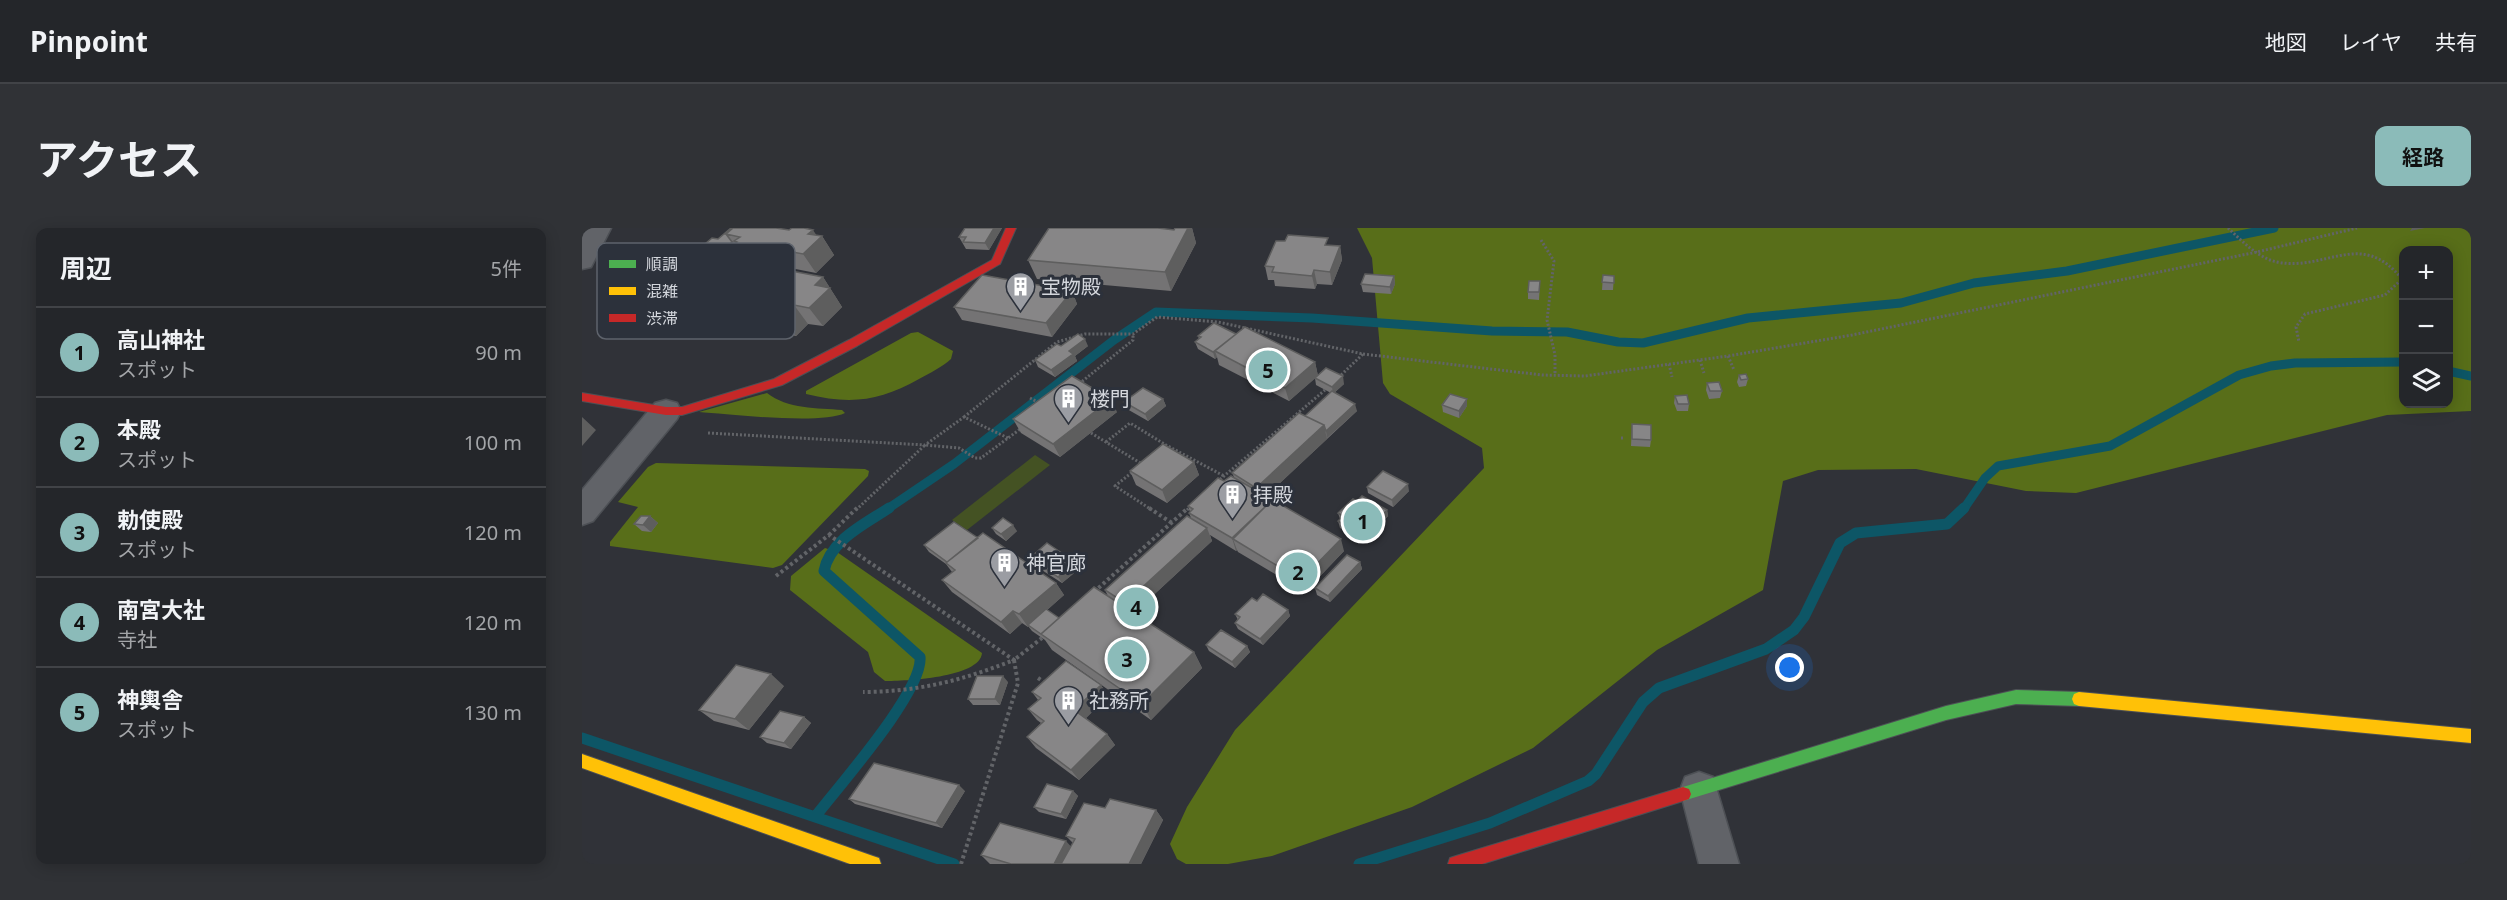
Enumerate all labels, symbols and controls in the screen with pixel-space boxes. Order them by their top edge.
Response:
text: Pinpoint [30,22,148,60]
text: 地図 [2265,28,2307,56]
text: レイヤ [2340,28,2402,56]
text: 共有 [2435,28,2477,56]
button: 経路 [2375,126,2471,186]
text: アクセス [36,130,202,187]
legend [597,243,795,339]
map controls [2399,246,2453,408]
button: + [2399,246,2453,300]
text: 周辺 [60,250,112,286]
text: 順調 [646,253,678,275]
text: 5件 [491,255,522,282]
building icon: 宝物殿 [1004,270,1036,312]
place label: 宝物殿 [1041,273,1101,300]
text: 混雑 [646,280,678,302]
button: − [2399,300,2453,354]
text: 渋滞 [646,307,678,329]
text: 高山神社 [117,324,205,354]
text: 1 [74,339,85,366]
text: 90 m [475,339,522,366]
pin: 5 [1248,348,1288,392]
button: layers [2399,354,2453,408]
text: スポット [117,356,197,383]
building icon: 楼門 [1053,382,1085,424]
place label: 楼門 [1090,385,1130,412]
text: 本殿 [117,414,161,444]
text: 2 [74,429,85,456]
text: 100 m [464,429,522,456]
text: スポット [117,446,197,473]
building icon: 拝殿 [1216,478,1248,520]
place label: 拝殿 [1253,481,1293,508]
pin: 1 [1344,498,1382,544]
text: 勅使殿 [117,504,183,534]
text: 3 [74,519,85,546]
text: 120 m [464,519,522,546]
text: スポット [117,536,197,563]
building icon: 神官廊 [989,546,1021,588]
place label: 神官廊 [1026,549,1086,576]
pin: 2 [1278,550,1318,594]
pin: 4 [1116,584,1156,629]
text: 南宮大社 [117,594,205,624]
text: 4 [74,609,85,636]
text: 120 m [464,609,522,636]
text: 寺社 [117,626,157,653]
pin: 3 [1108,636,1146,682]
your location [1775,653,1804,682]
text: 神輿舎 [117,684,183,714]
building icon: 社務所 [1052,684,1084,726]
place label: 社務所 [1089,687,1149,714]
text: 5 [74,699,85,726]
text: 130 m [464,699,522,726]
text: スポット [117,716,197,743]

